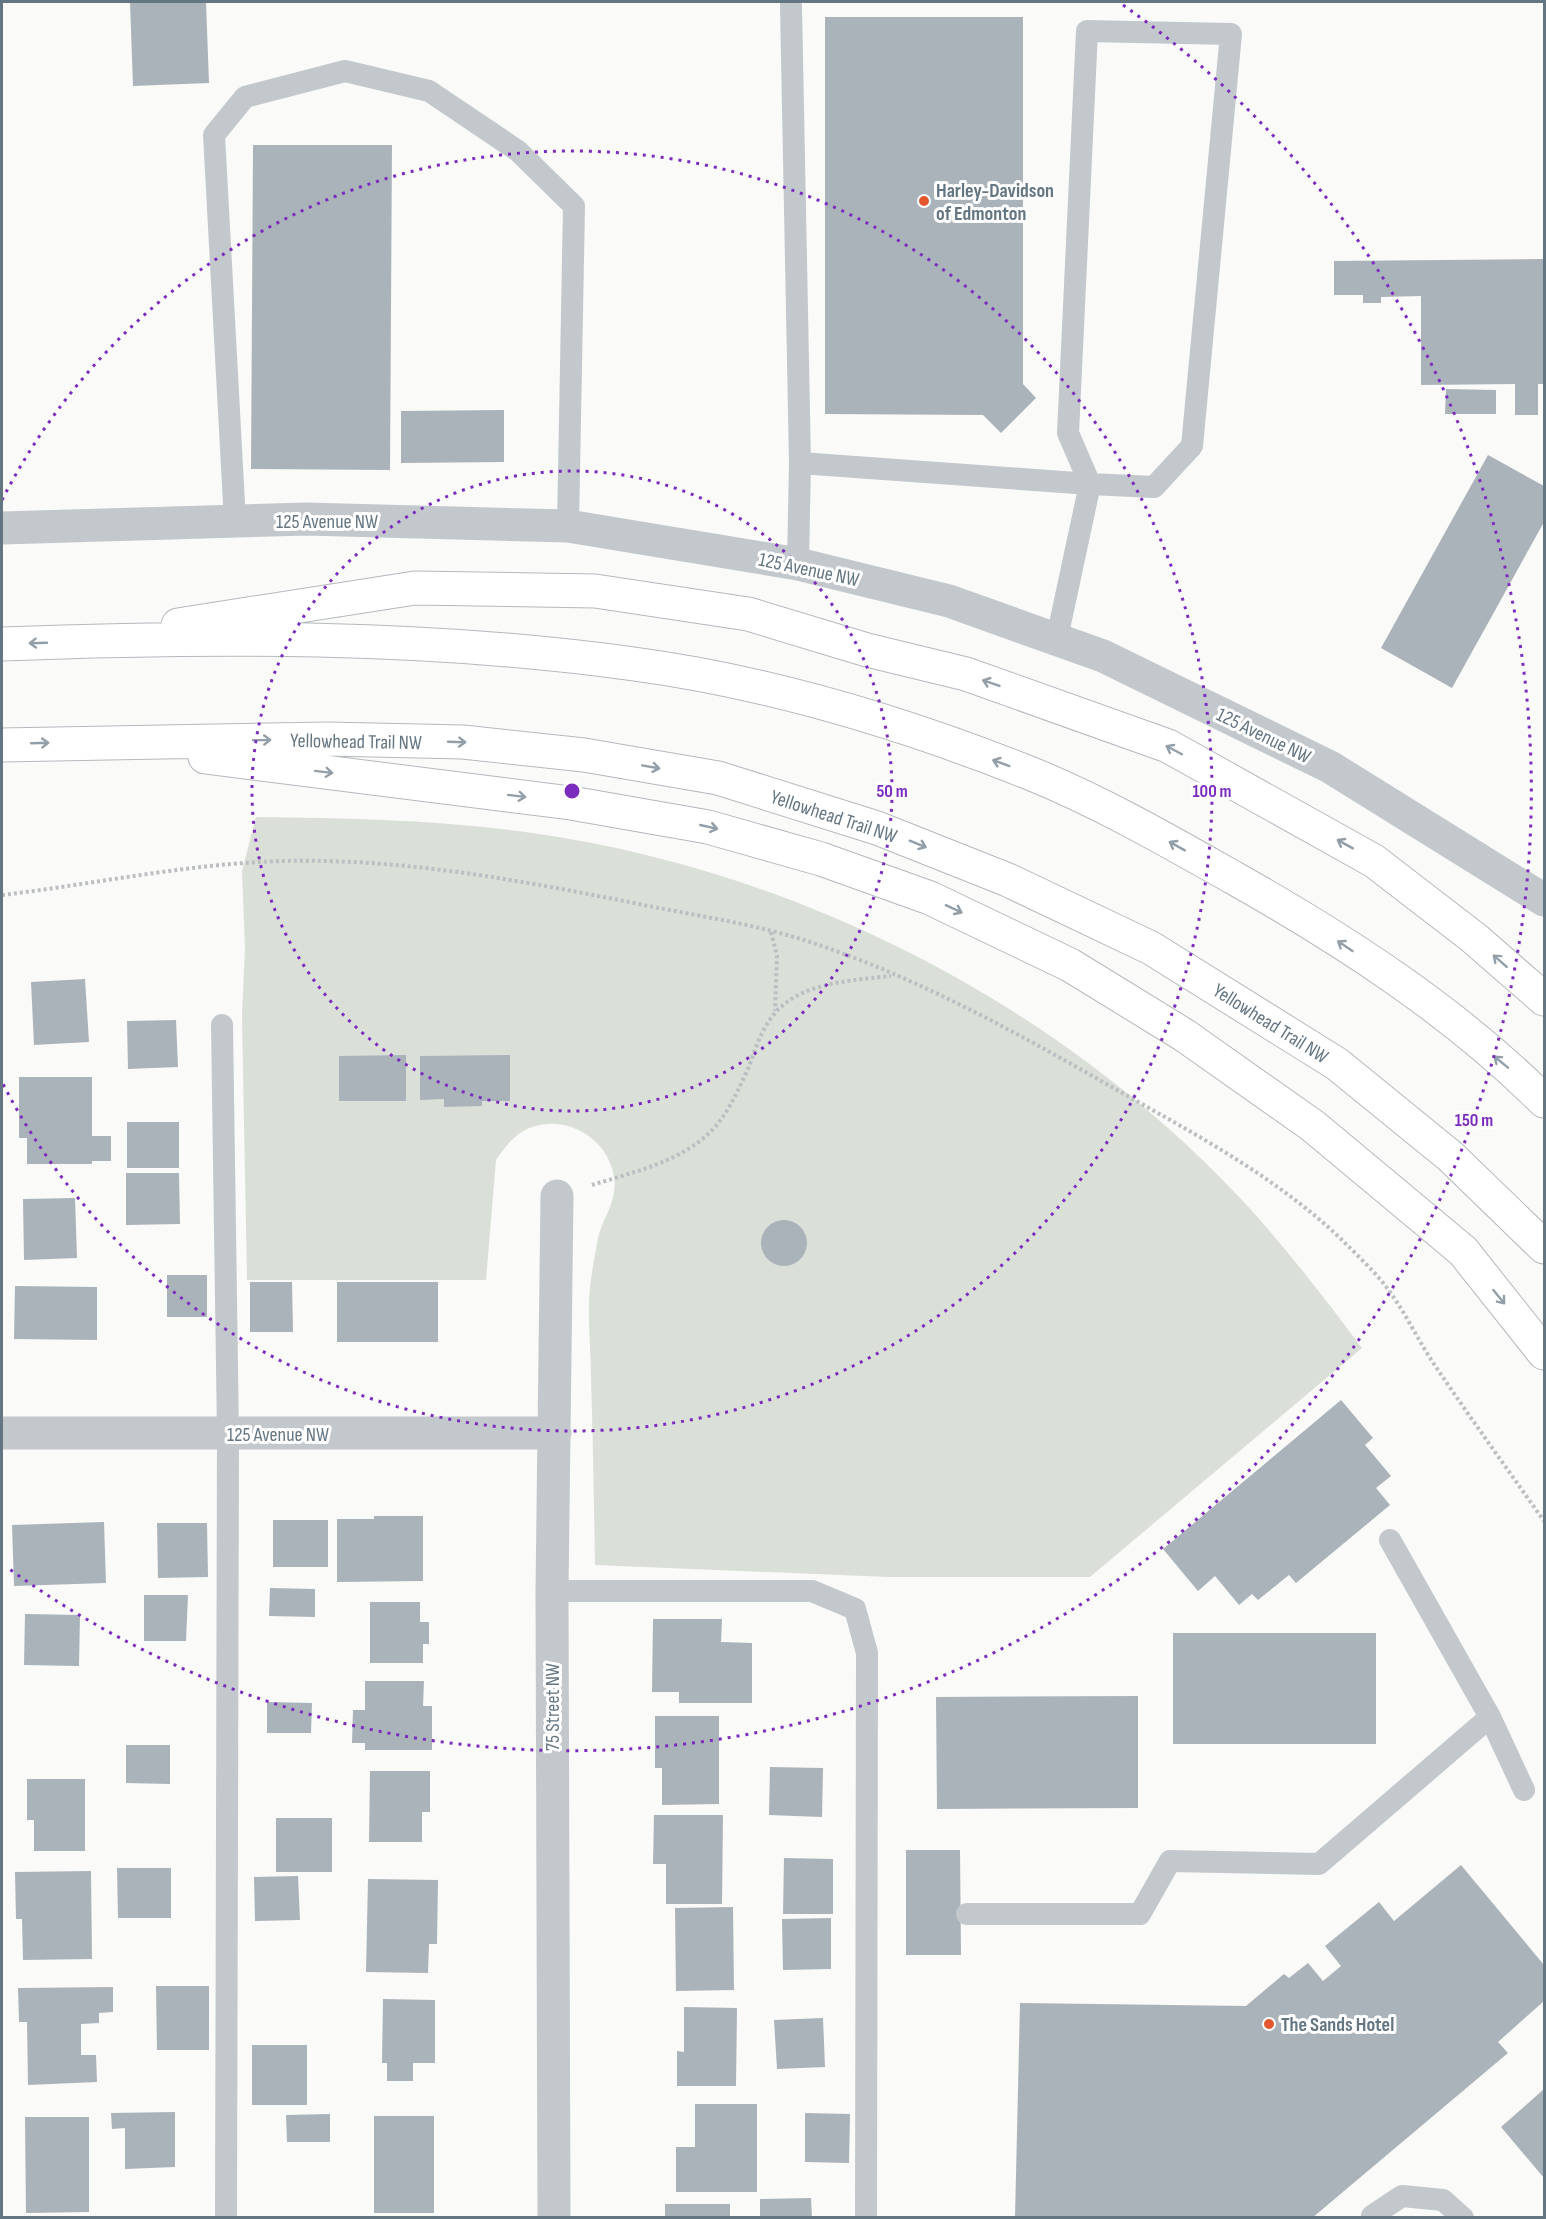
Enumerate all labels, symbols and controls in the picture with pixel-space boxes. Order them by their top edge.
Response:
place label: Harley-Davidson of Edmonton [936,179,1054,226]
marker: Harley-Davidson of Edmonton [917,194,931,208]
street label: 125 Avenue NW [276,510,378,534]
street label: 125 Avenue NW [756,548,861,592]
one-way arrow [28,637,48,648]
one-way arrow [982,676,1001,687]
street label: 125 Avenue NW [1212,703,1315,769]
street label: Yellowhead Trail NW [290,729,422,755]
one-way arrow [252,734,272,746]
one-way arrow [447,737,467,748]
one-way arrow [29,738,49,749]
one-way arrow [1166,744,1183,756]
one-way arrow [993,756,1011,767]
one-way arrow [640,761,660,772]
one-way arrow [313,767,333,778]
centre of rings [562,781,582,801]
text: 50 m [876,781,908,802]
text: 100 m [1193,781,1232,802]
street label: Yellowhead Trail NW [767,785,900,849]
one-way arrow [507,791,527,802]
one-way arrow [700,822,719,834]
one-way arrow [1336,838,1353,850]
one-way arrow [908,839,927,850]
one-way arrow [1169,840,1187,851]
one-way arrow [944,904,962,916]
one-way arrow [1337,940,1353,952]
one-way arrow [1493,954,1508,968]
street label: Yellowhead Trail NW [1208,979,1333,1069]
one-way arrow [1493,1056,1509,1069]
text: 150 m [1455,1110,1493,1131]
one-way arrow [1493,1289,1506,1305]
street label: 125 Avenue NW [227,1423,329,1447]
street label: 75 Street NW [541,1663,565,1751]
place label: The Sands Hotel [1281,2013,1394,2037]
marker: The Sands Hotel [1262,2017,1276,2031]

